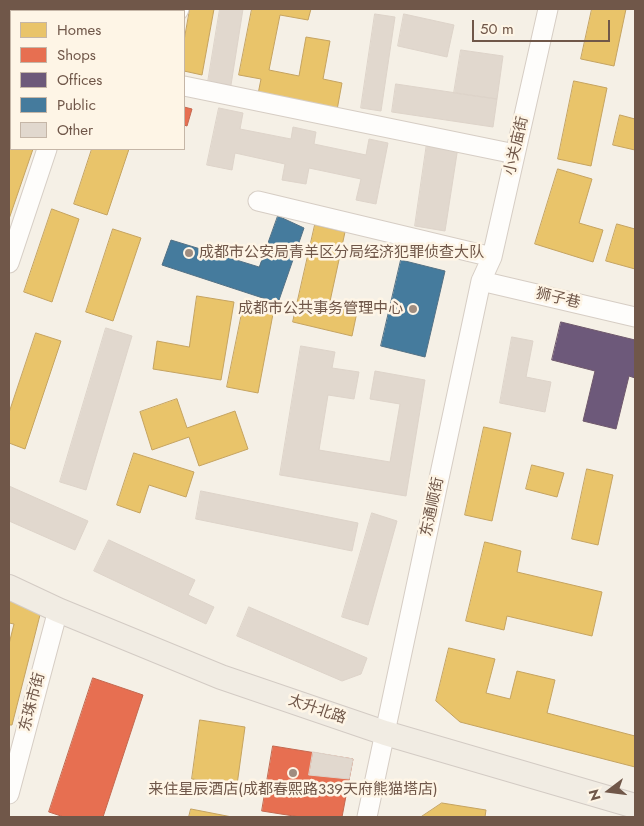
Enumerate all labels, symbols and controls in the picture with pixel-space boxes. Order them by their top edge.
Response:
legend [10,10,185,150]
scale bar [474,10,612,42]
text: 50 m [480,18,514,40]
text: Homes [57,19,101,41]
text: Shops [57,44,96,66]
text: Offices [57,69,102,91]
text: Public [57,94,96,116]
street label: 小关庙街 [501,115,533,177]
text: Other [57,119,93,141]
place label: 成都市公安局青羊区分局经济犯罪侦查大队 [199,244,484,262]
marker: 成都市公安局青羊区分局经济犯罪侦查大队 [183,247,195,259]
street label: 狮子巷 [534,285,582,313]
place label: 成都市公共事务管理中心 [238,300,403,318]
marker: 成都市公共事务管理中心 [407,303,419,315]
street label: 东通顺街 [418,476,448,538]
street label: 东珠市街 [17,671,49,733]
street label: 太升北路 [286,692,348,728]
north arrow [584,766,634,816]
marker: 来住星辰酒店(成都春熙路339天府熊猫塔店) [287,767,299,779]
place label: 来住星辰酒店(成都春熙路339天府熊猫塔店) [148,781,438,799]
text: N [583,787,606,803]

